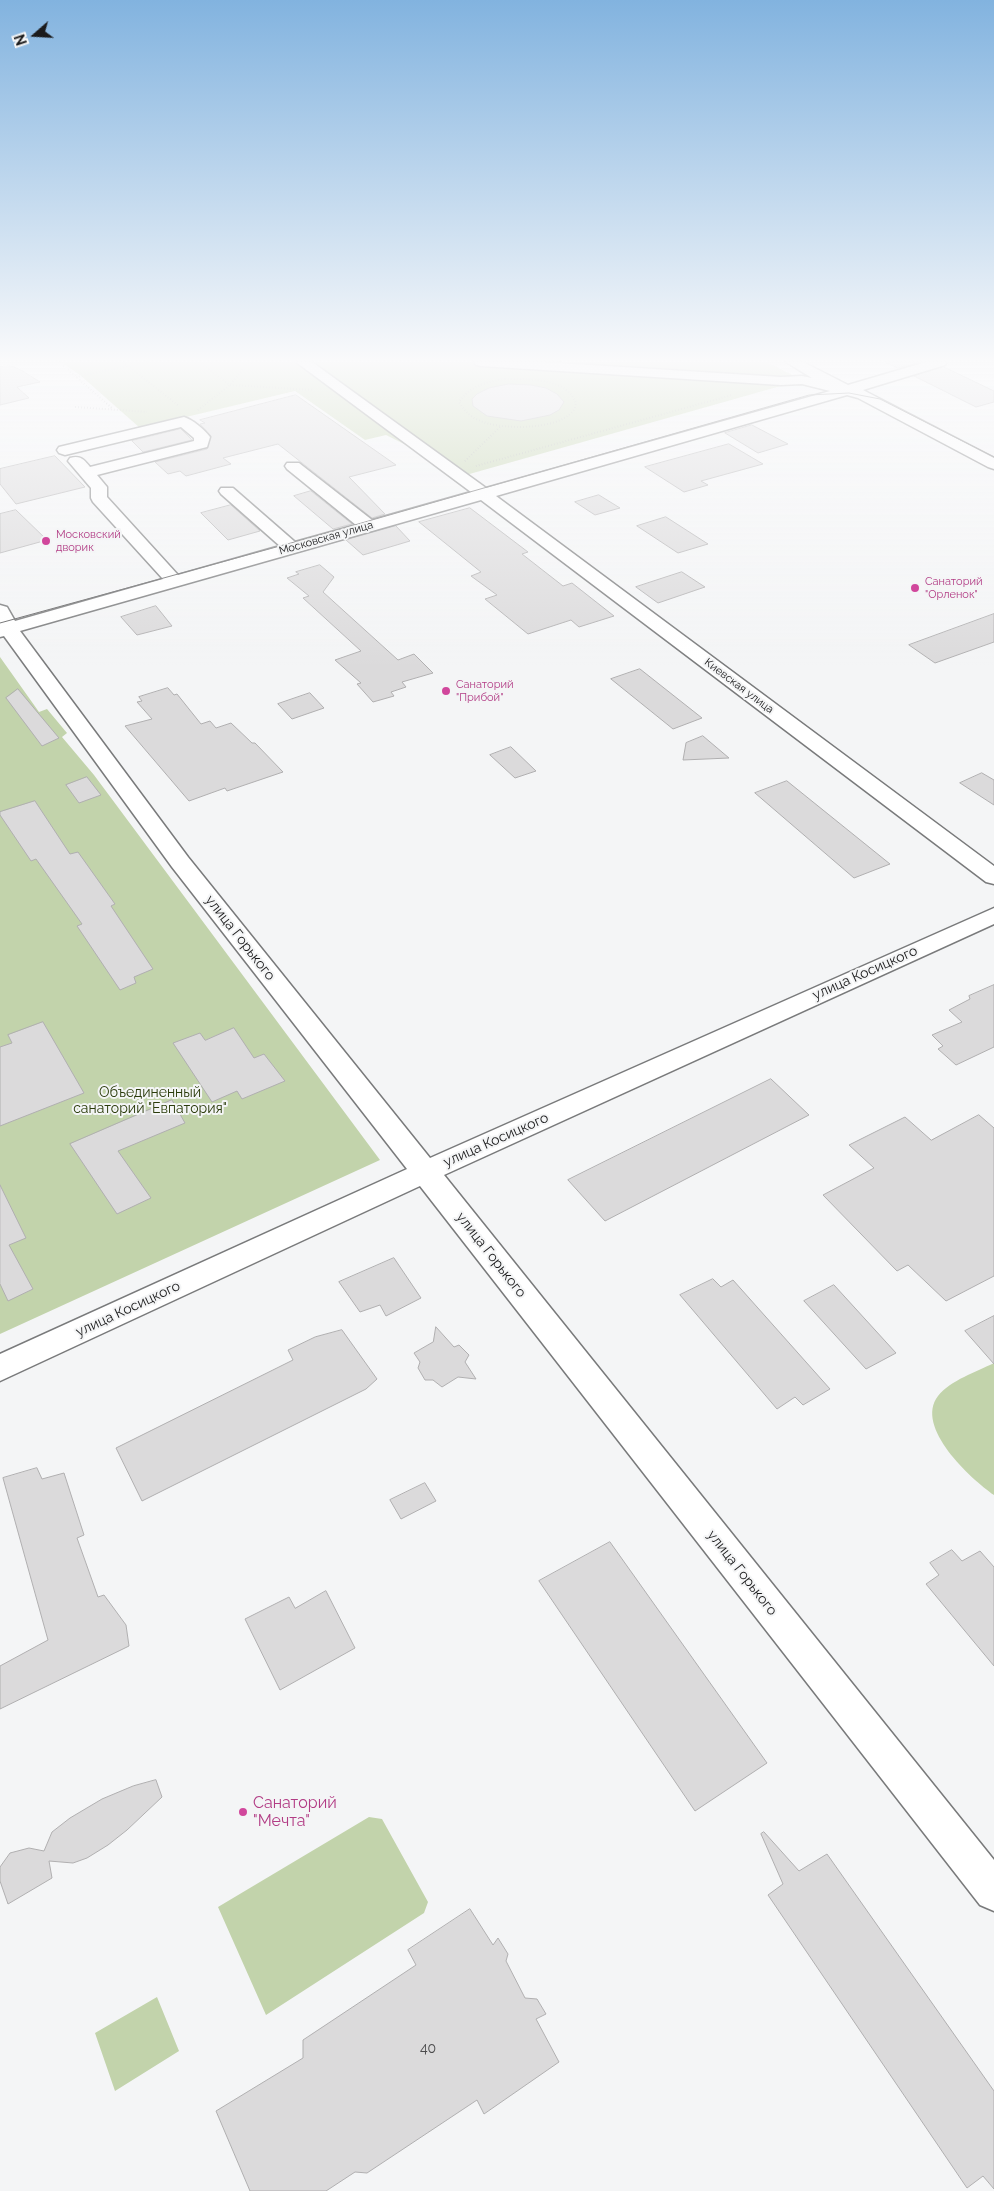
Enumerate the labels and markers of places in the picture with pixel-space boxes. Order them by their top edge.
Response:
place label: Московский дворик [56,528,121,554]
marker: Московский дворик [40,535,52,547]
place label: Санаторий "Орленок" [925,575,983,601]
marker: Санаторий "Орленок" [909,582,921,594]
place label: Санаторий "Прибой" [456,678,514,704]
marker: Санаторий "Прибой" [440,685,452,697]
place label: Санаторий "Мечта" [253,1793,337,1831]
marker: Санаторий "Мечта" [237,1806,249,1818]

